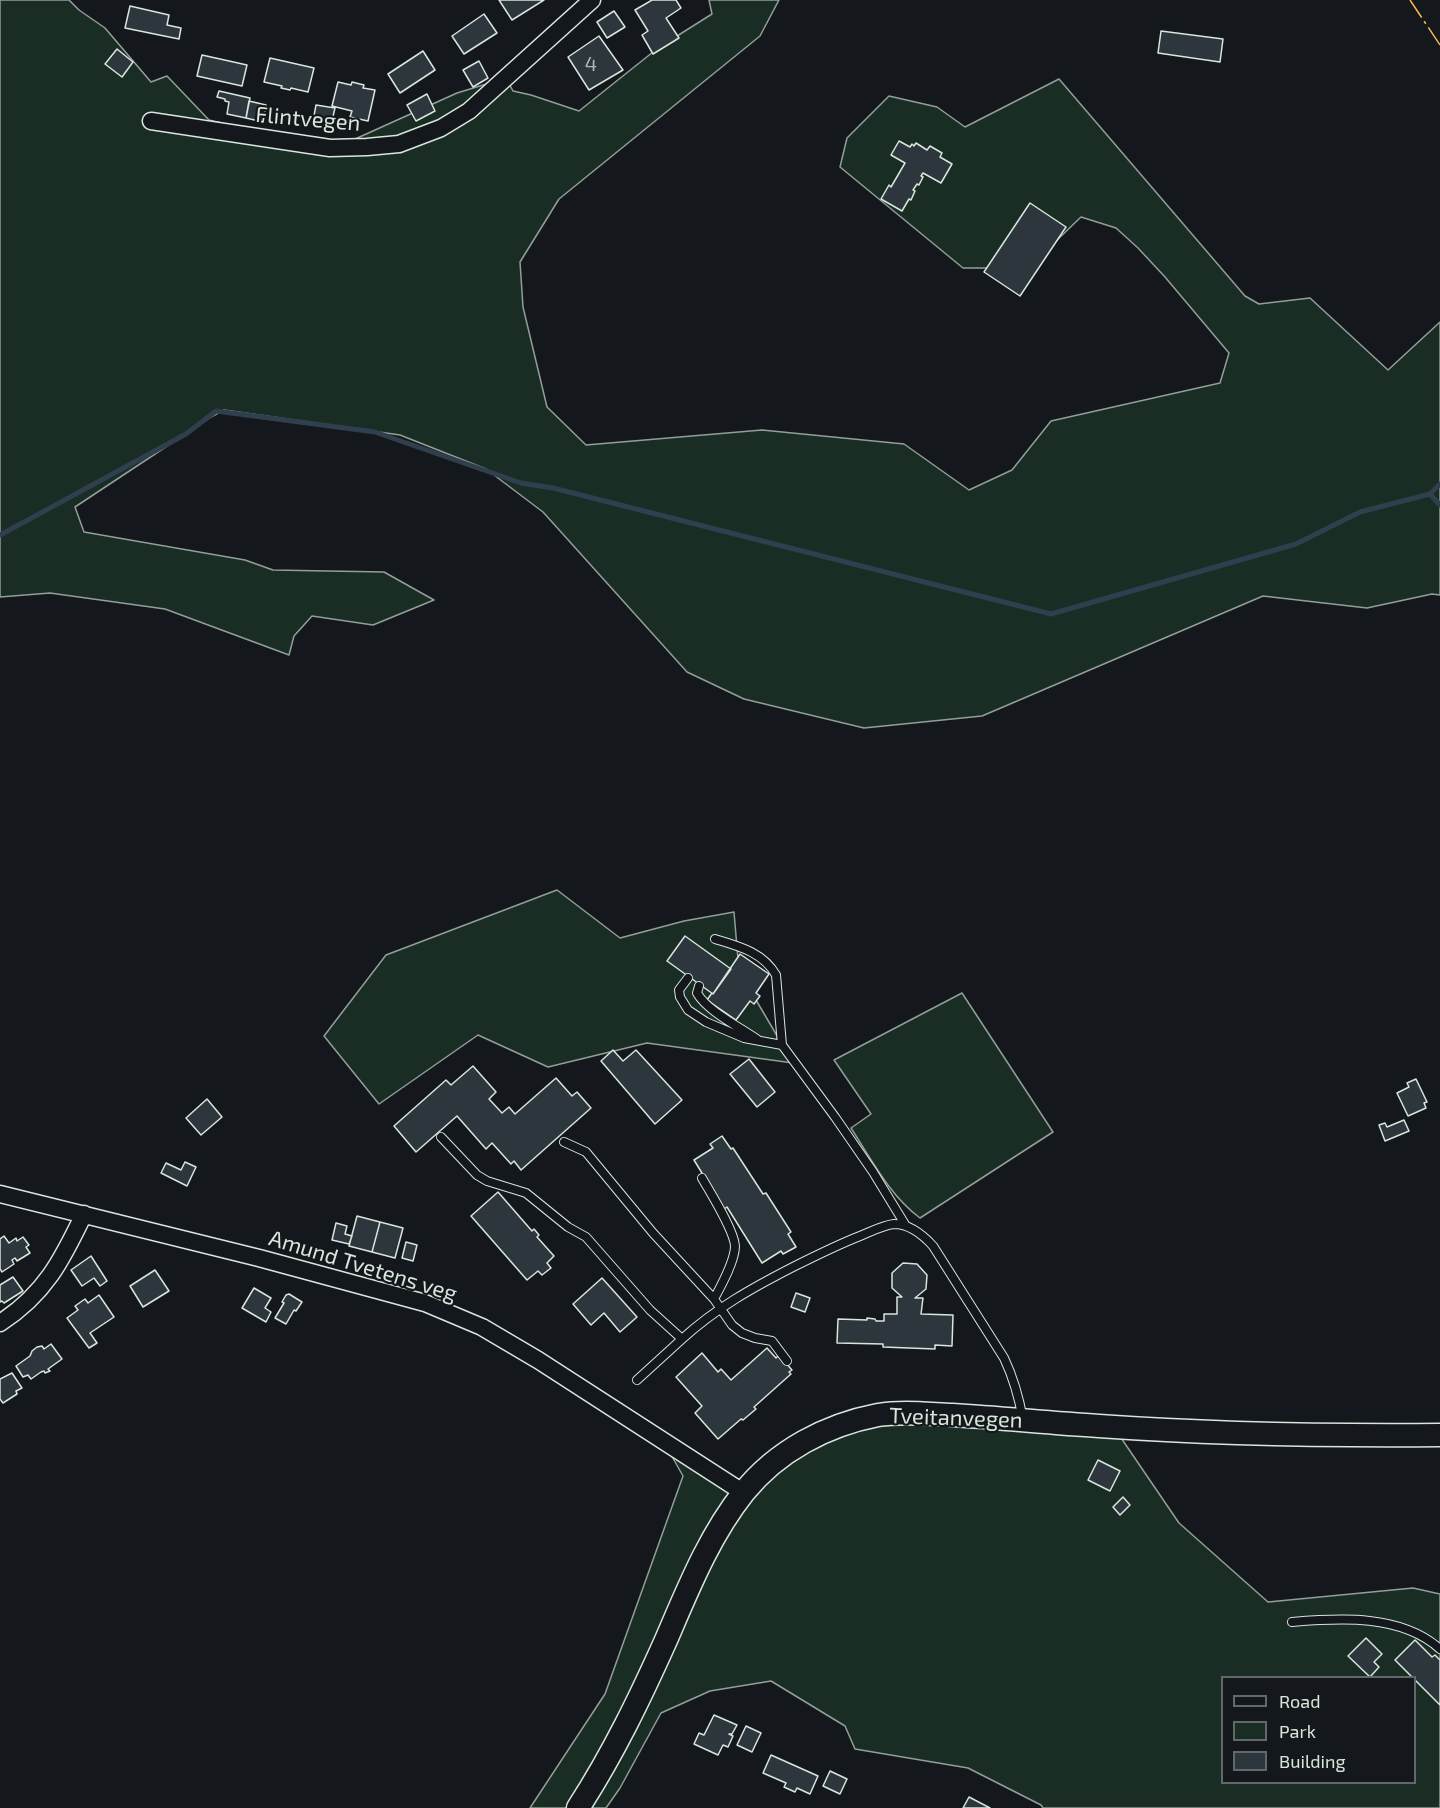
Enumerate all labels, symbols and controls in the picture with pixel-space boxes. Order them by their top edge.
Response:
house number: 4 [585,52,597,76]
street label: Flintvegen [254,101,362,137]
street label: Amund Tvetens veg [266,1225,460,1307]
street label: Tveitanvegen [889,1402,1023,1434]
legend [1221,1676,1416,1784]
text: Road [1279,1690,1320,1712]
text: Park [1279,1720,1316,1742]
text: Building [1279,1750,1346,1772]

